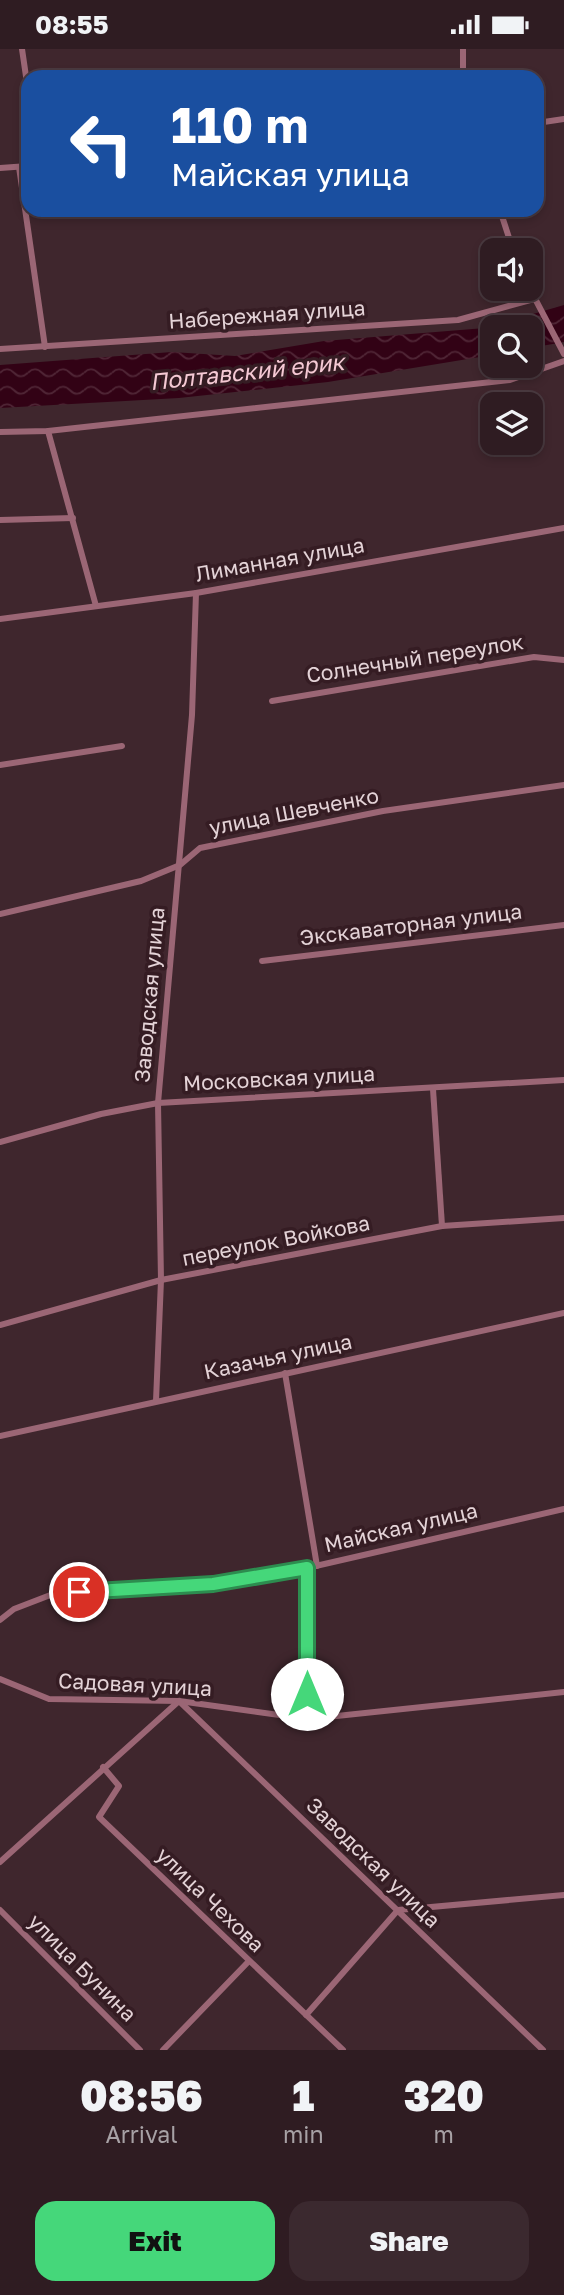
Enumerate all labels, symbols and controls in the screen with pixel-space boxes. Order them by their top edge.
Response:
text: 08:55 [35,9,109,40]
text: 110 m [171,95,308,154]
icon: left [56,98,147,189]
text: Майская улица [171,155,410,193]
map controls [480,238,543,455]
button: sound [480,238,543,301]
street label: Набережная улица [168,294,366,334]
button: search [480,315,543,378]
water label: Полтавский ерик [148,347,348,395]
button: layers [480,392,543,455]
street label: Лиманная улица [193,531,366,587]
street label: Солнечный переулок [304,628,525,688]
street label: улица Шевченко [207,782,381,840]
street label: Экскаваторная улица [298,897,523,951]
street label: Заводская улица [128,906,170,1084]
street label: Московская улица [182,1060,376,1096]
street label: переулок Войкова [180,1209,372,1271]
street label: Казачья улица [201,1328,354,1384]
street label: Майская улица [322,1497,480,1557]
pin [49,1562,109,1622]
icon: arrive [60,1573,98,1611]
position arrow [270,1657,344,1731]
street label: Садовая улица [58,1667,213,1701]
street label: Заводская улица [301,1792,446,1933]
street label: улица Чехова [151,1841,270,1957]
street label: улица Бунина [23,1908,142,2027]
text: 08:56 [80,2070,203,2120]
text: 1 [292,2070,314,2120]
text: 320 [404,2070,484,2120]
text: Arrival [105,2120,178,2148]
text: min [283,2120,324,2148]
text: m [434,2120,454,2148]
button: Exit [35,2201,275,2281]
button: Share [289,2201,529,2281]

